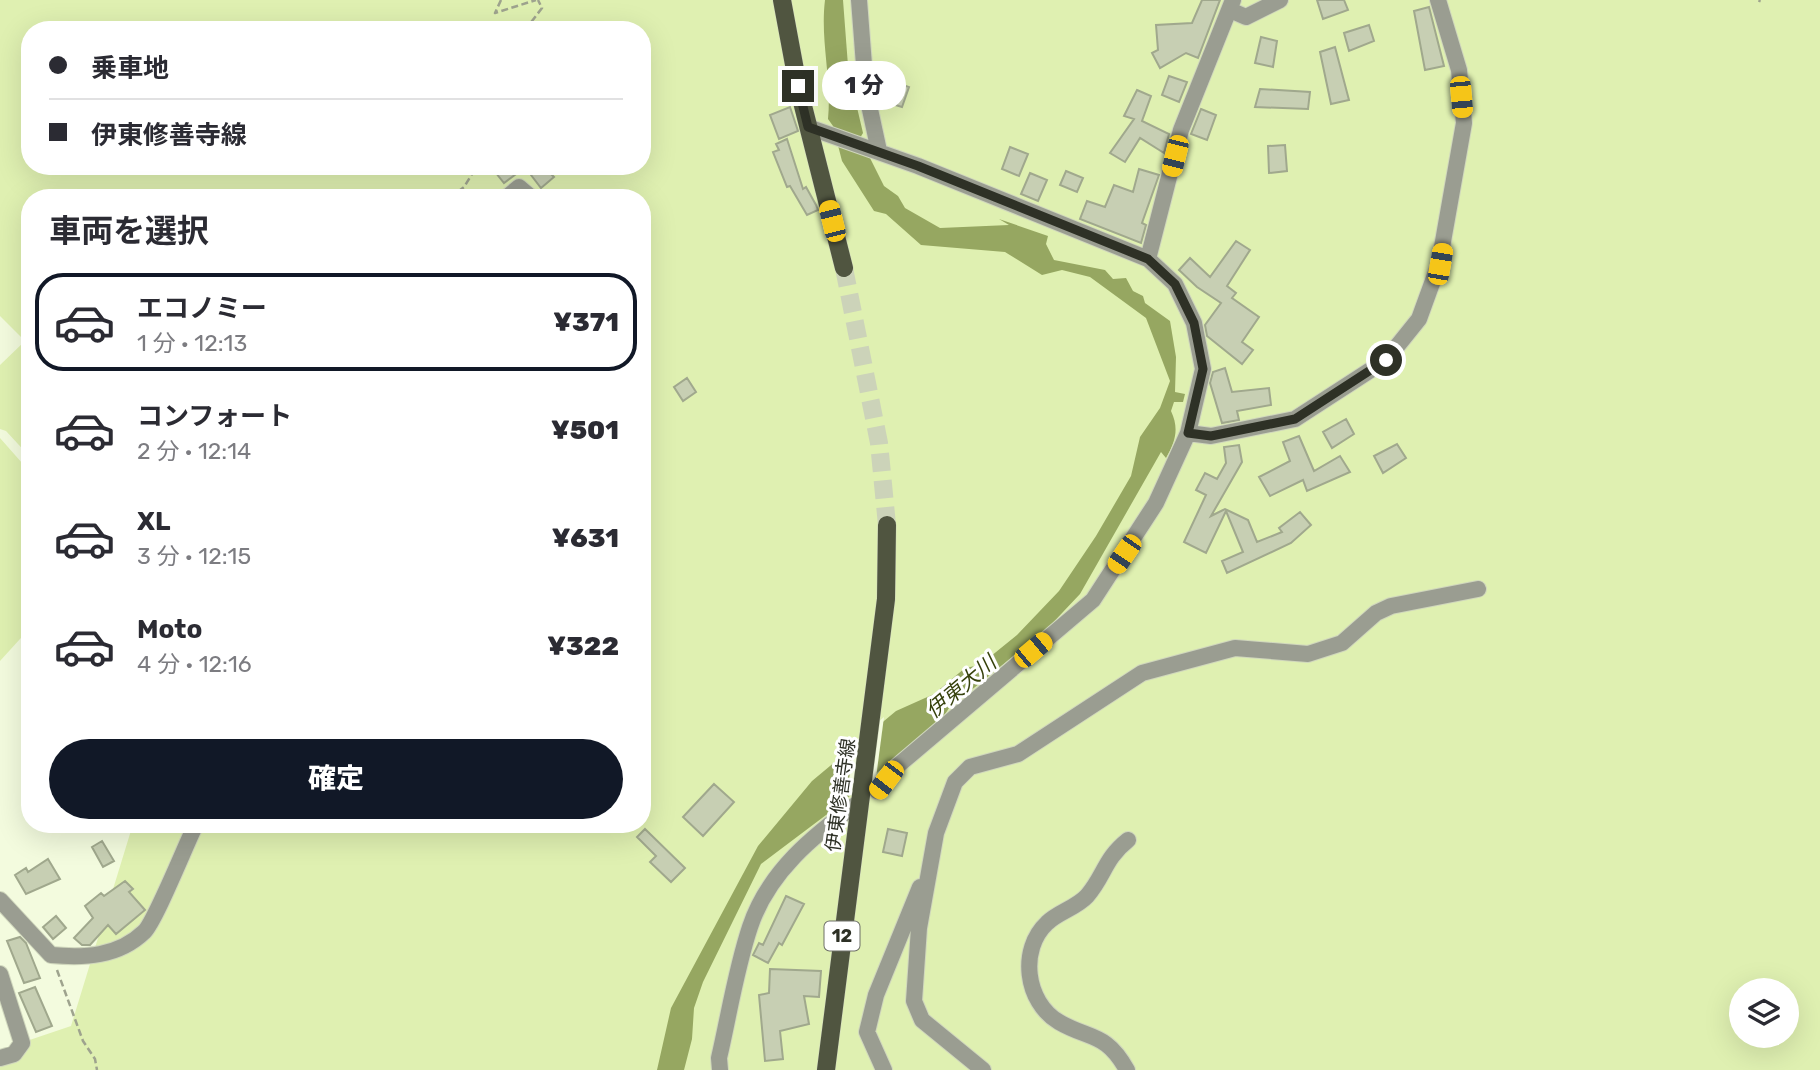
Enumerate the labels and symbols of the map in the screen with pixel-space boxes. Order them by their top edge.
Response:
callout: 1 分 [822,62,906,110]
route end [782,70,814,102]
car [1449,75,1474,119]
car [1160,133,1191,179]
car [817,198,848,244]
car [1427,241,1454,287]
route start [1370,344,1402,376]
car [1104,531,1145,577]
car [1011,628,1056,672]
water label: 伊東大川 [920,649,1002,723]
street label: 伊東修善寺線 [821,737,860,853]
car [865,757,908,803]
road number: 12 [824,922,860,951]

